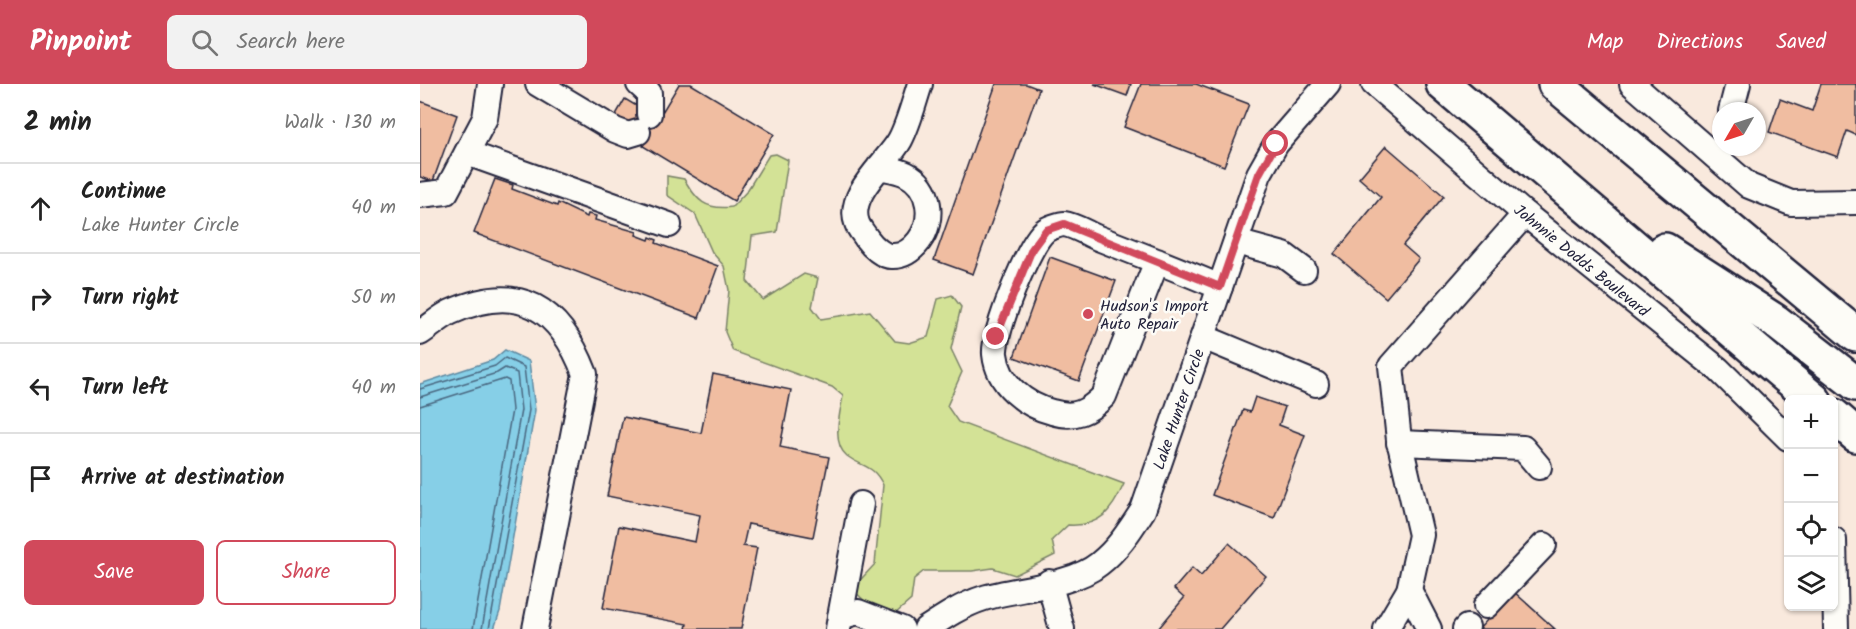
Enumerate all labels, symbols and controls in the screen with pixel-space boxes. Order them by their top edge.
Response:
search box [167,15,587,69]
text: Pinpoint [30,20,131,65]
text: Search here [236,25,345,60]
icon: search [188,26,221,59]
text: Map [1587,26,1623,59]
text: Directions [1656,26,1743,59]
text: Saved [1776,26,1826,59]
text: 2 min [24,102,92,144]
north arrow [1712,102,1766,156]
text: Walk · 130 m [284,107,396,139]
route start [1262,130,1288,156]
text: Continue [81,175,166,210]
icon: ahead [24,192,57,225]
text: 40 m [351,192,396,224]
street label: Johnnie Dodds Boulevard [1508,198,1655,324]
text: Lake Hunter Circle [81,210,239,242]
text: Turn right [81,281,179,316]
icon: right [24,282,57,315]
text: 50 m [351,282,396,314]
place label: Hudson's Import Auto Repair [1100,294,1209,337]
marker: Hudson's Import Auto Repair [1081,307,1095,321]
route end [982,323,1008,349]
street label: Lake Hunter Circle [1147,346,1212,473]
text: Turn left [81,371,168,406]
icon: left [24,372,57,405]
text: 40 m [351,372,396,404]
map controls [1784,395,1838,611]
button: + [1784,395,1838,449]
button: − [1784,449,1838,503]
text: Arrive at destination [81,461,284,496]
icon: arrive [24,462,57,495]
button: locate [1784,503,1838,557]
button: Save [24,540,204,605]
button: Share [216,540,396,605]
button: layers [1784,557,1838,611]

